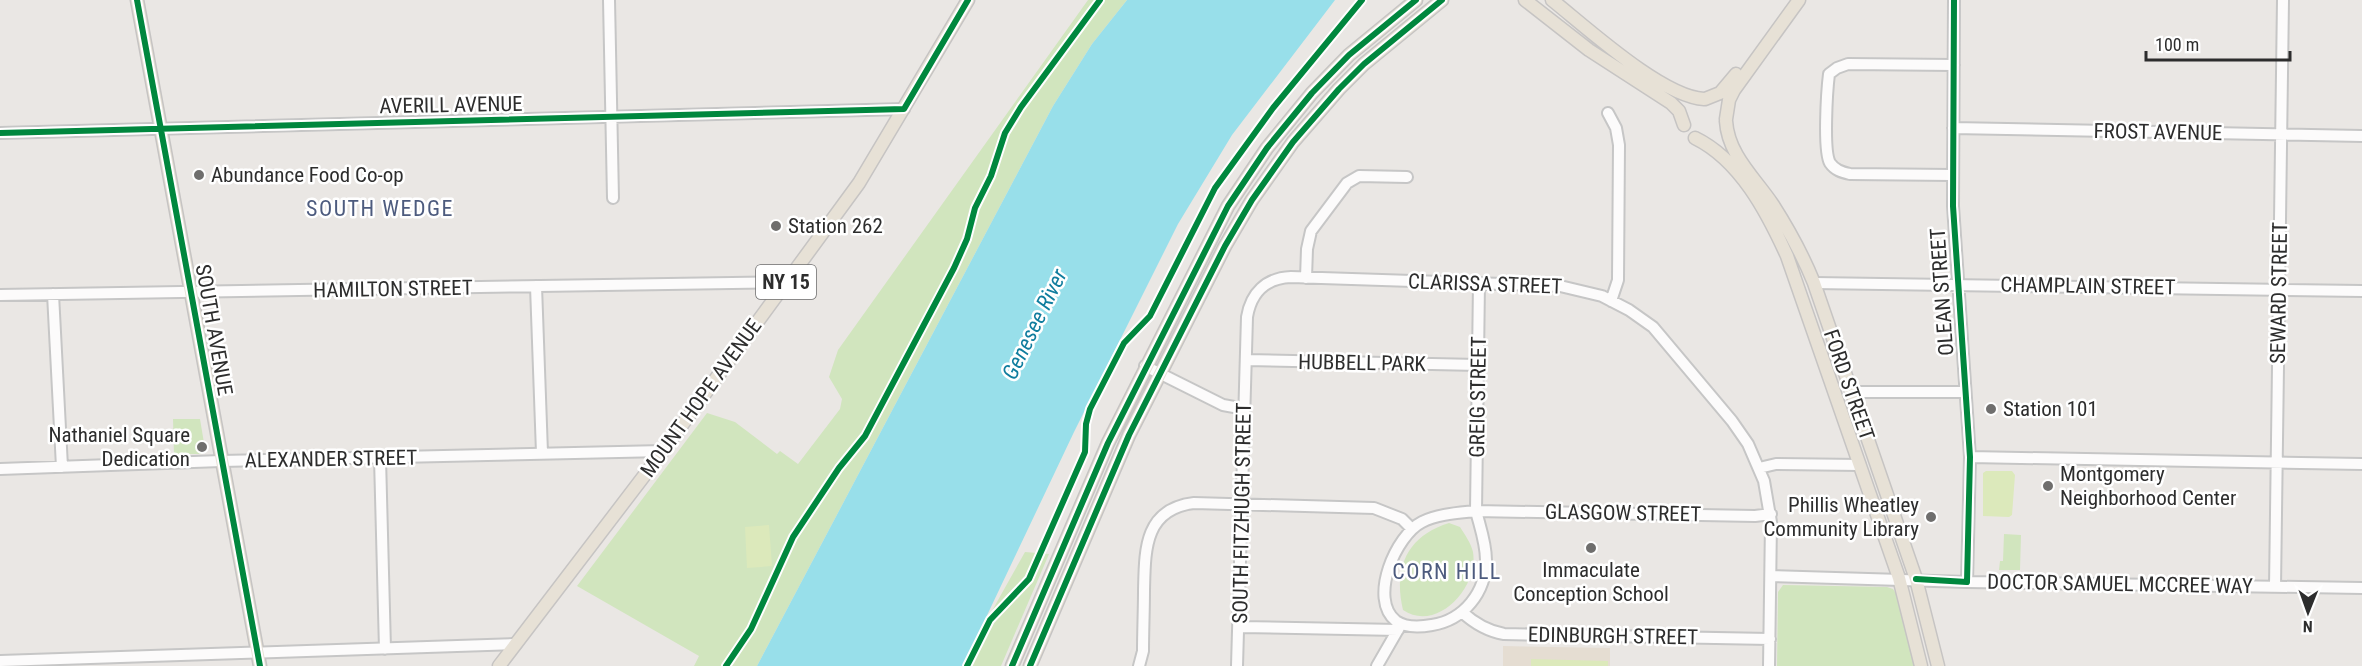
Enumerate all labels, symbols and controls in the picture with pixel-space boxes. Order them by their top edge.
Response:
scale bar [2146,24,2290,62]
text: 100 m [2155,34,2199,55]
street label: AVERILL AVENUE [379,92,523,118]
street label: FROST AVENUE [2093,119,2223,145]
place label: Abundance Food Co-op [211,163,404,187]
marker: Abundance Food Co-op [192,168,206,182]
district label: SOUTH WEDGE [306,196,454,221]
place label: Station 262 [788,214,883,238]
marker: Station 262 [769,219,783,233]
street label: SEWARD STREET [2266,222,2292,364]
street label: OLEAN STREET [1926,227,1958,357]
street label: SOUTH AVENUE [191,263,237,397]
road number: NY 15 [756,265,816,299]
water label: Genesee River [997,265,1072,383]
street label: CLARISSA STREET [1407,269,1563,299]
street label: CHAMPLAIN STREET [2000,272,2176,300]
street label: HAMILTON STREET [313,276,473,302]
street label: MOUNT HOPE AVENUE [636,314,766,482]
street label: FORD STREET [1819,326,1879,444]
street label: GREIG STREET [1465,336,1491,458]
street label: HUBBELL PARK [1298,350,1427,376]
place label: Station 101 [2003,397,2098,421]
street label: SOUTH FITZHUGH STREET [1228,402,1256,624]
marker: Station 101 [1984,402,1998,416]
place label: Nathaniel Square Dedication [48,423,190,471]
marker: Nathaniel Square Dedication [195,440,209,454]
street label: ALEXANDER STREET [244,445,418,473]
place label: Montgomery Neighborhood Center [2060,462,2236,510]
marker: Montgomery Neighborhood Center [2041,479,2055,493]
place label: Phillis Wheatley Community Library [1763,493,1919,541]
street label: GLASGOW STREET [1545,500,1701,526]
marker: Phillis Wheatley Community Library [1924,510,1938,524]
marker: Immaculate Conception School [1584,541,1598,555]
place label: Immaculate Conception School [1513,558,1669,606]
district label: CORN HILL [1392,559,1502,584]
street label: DOCTOR SAMUEL MCCREE WAY [1987,570,2253,598]
north arrow [2278,582,2338,642]
text: N [2303,617,2313,636]
street label: EDINBURGH STREET [1528,623,1698,649]

